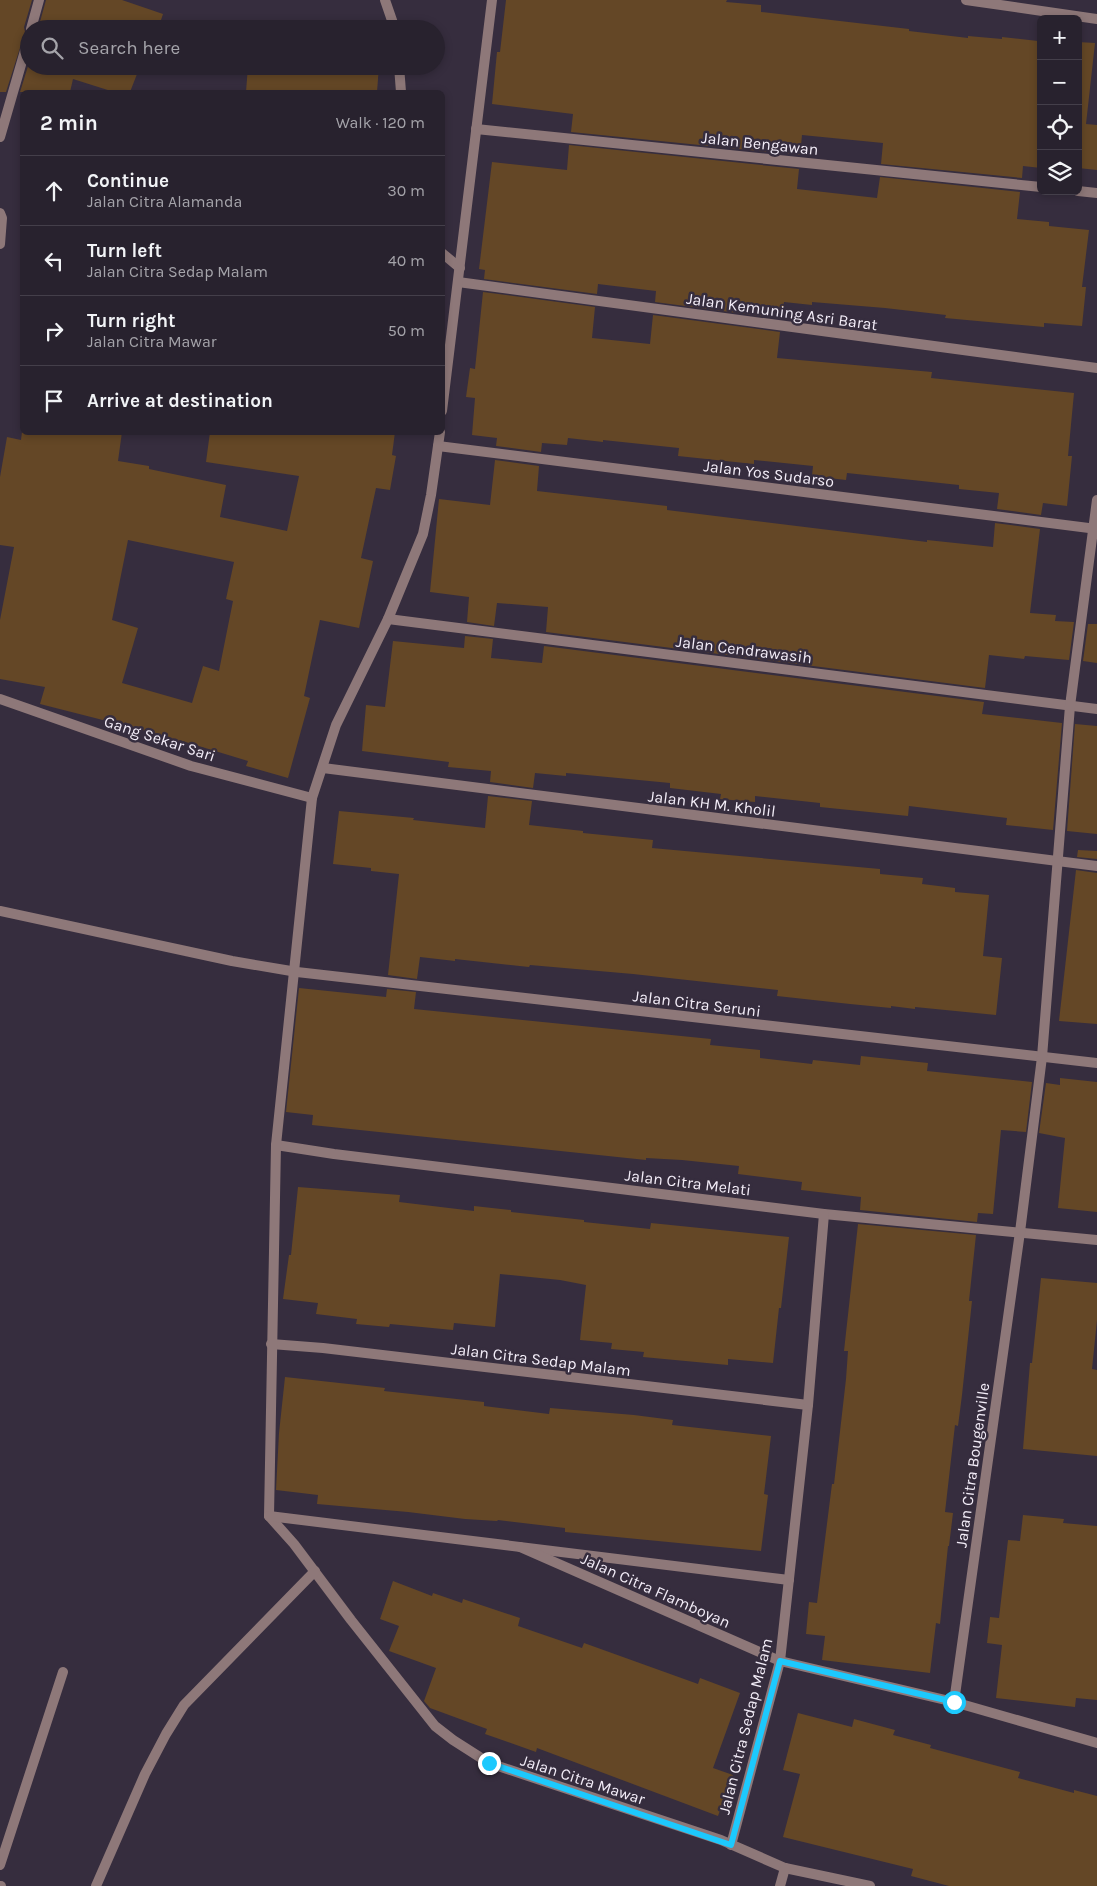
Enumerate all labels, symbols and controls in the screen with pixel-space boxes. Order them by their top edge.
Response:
map controls [1037,15,1082,195]
button: + [1037,15,1082,60]
search box [20,20,445,75]
icon: search [38,34,66,62]
text: Search here [78,37,180,59]
button: − [1037,60,1082,105]
button: locate [1037,105,1082,150]
text: 2 min [40,111,98,135]
text: Walk · 120 m [336,113,425,132]
street label: Jalan Bengawan [700,128,819,159]
button: layers [1037,150,1082,195]
text: Continue [87,170,169,192]
icon: ahead [40,177,68,205]
text: 30 m [387,181,425,200]
text: Jalan Citra Alamanda [87,192,242,211]
text: Turn left [87,240,162,262]
icon: left [40,247,68,275]
text: 40 m [388,251,425,270]
text: Jalan Citra Sedap Malam [87,262,268,281]
street label: Jalan Kemuning Asri Barat [685,289,879,334]
text: Turn right [87,310,176,332]
icon: right [40,317,68,345]
text: 50 m [388,321,425,340]
text: Jalan Citra Mawar [87,332,217,351]
icon: arrive [40,387,68,415]
text: Arrive at destination [87,390,273,412]
street label: Jalan Yos Sudarso [703,456,835,491]
street label: Jalan Cendrawasih [675,632,813,667]
street label: Gang Sekar Sari [102,712,218,765]
street label: Jalan KH M. Kholil [647,786,777,821]
street label: Jalan Citra Seruni [632,986,762,1021]
street label: Jalan Citra Melati [624,1165,752,1200]
street label: Jalan Citra Sedap Malam [450,1339,632,1380]
street label: Jalan Citra Bougenville [952,1381,993,1549]
street label: Jalan Citra Flamboyan [578,1549,734,1632]
street label: Jalan Citra Sedap Malam [714,1636,777,1816]
route start [943,1691,966,1714]
street label: Jalan Citra Mawar [518,1750,648,1809]
route end [478,1752,501,1775]

